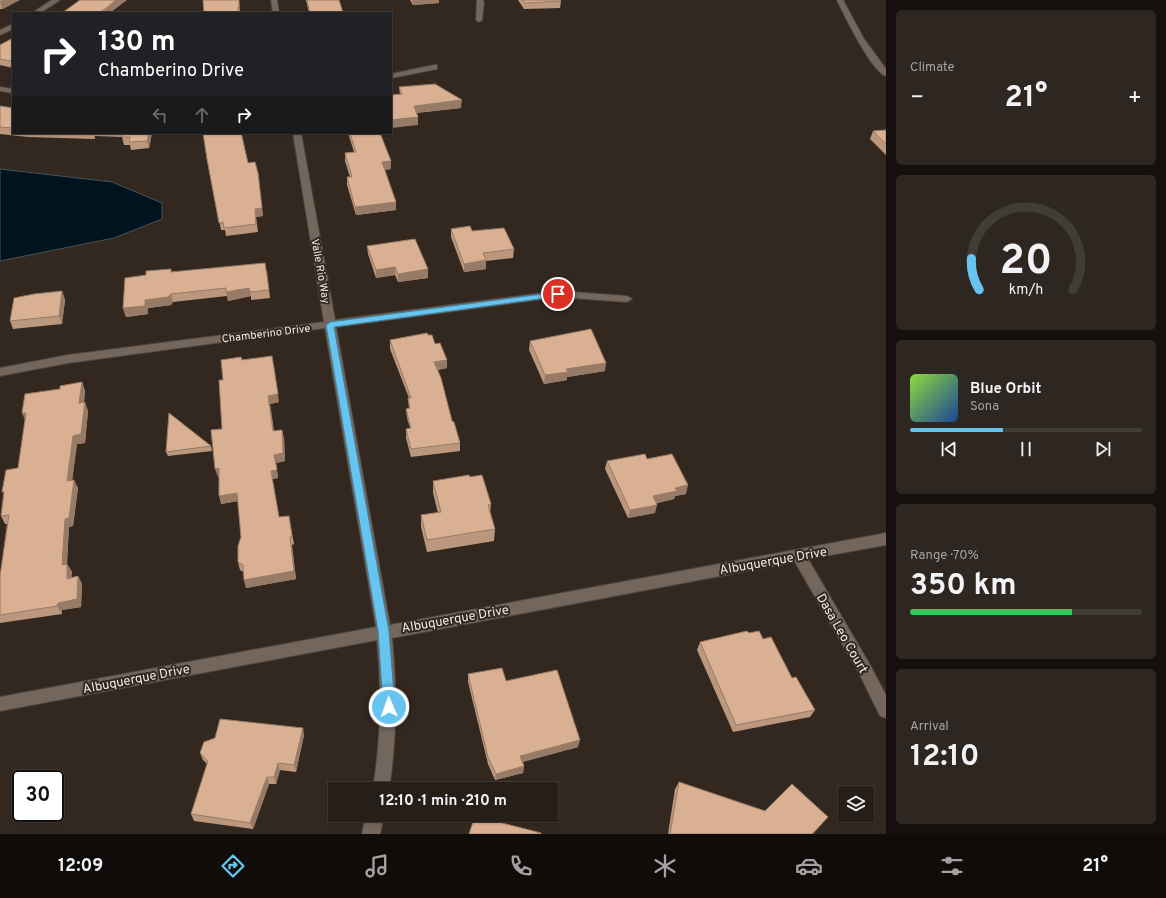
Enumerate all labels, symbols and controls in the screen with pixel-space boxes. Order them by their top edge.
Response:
text: 130 m [98,25,176,61]
icon: right [32,28,84,80]
text: Chamberino Drive [98,60,244,83]
text: Climate [910,60,955,76]
text: 21° [1005,80,1047,117]
text: − [910,85,924,112]
text: + [1128,85,1142,112]
icon: left [149,104,171,126]
icon: ahead [191,104,213,126]
icon: right [233,104,255,126]
text: 20 [1000,236,1052,289]
street label: Valle Rio Way [307,238,333,305]
pin [541,277,575,311]
text: km/h [1009,281,1043,299]
icon: arrive [547,283,569,305]
street label: Chamberino Drive [221,322,311,346]
text: Blue Orbit [970,380,1041,399]
text: Sona [970,399,999,415]
icon: previous [938,438,960,460]
icon: pause [1015,438,1037,460]
icon: next [1092,438,1114,460]
street label: Albuquerque Drive [718,545,828,579]
text: Range · 70% [910,548,979,564]
text: 350 km [910,568,1017,605]
street label: Dasa Leo Court [812,591,871,677]
street label: Albuquerque Drive [400,603,510,637]
street label: Albuquerque Drive [82,662,191,698]
position arrow [368,686,410,728]
text: Arrival [910,719,949,735]
text: 12:10 [910,739,979,776]
speed limit sign: 30 [12,770,64,822]
map controls [838,786,874,822]
button: layers [838,786,874,822]
text: 12:10 · 1 min · 210 m [379,792,507,811]
icon: directions [219,852,247,880]
icon: music [363,852,391,880]
icon: phone [507,852,535,880]
icon: climate [651,852,679,880]
icon: car [795,852,823,880]
icon: filters [938,852,966,880]
text: 12:09 [58,855,103,878]
text: 21° [1082,855,1108,878]

